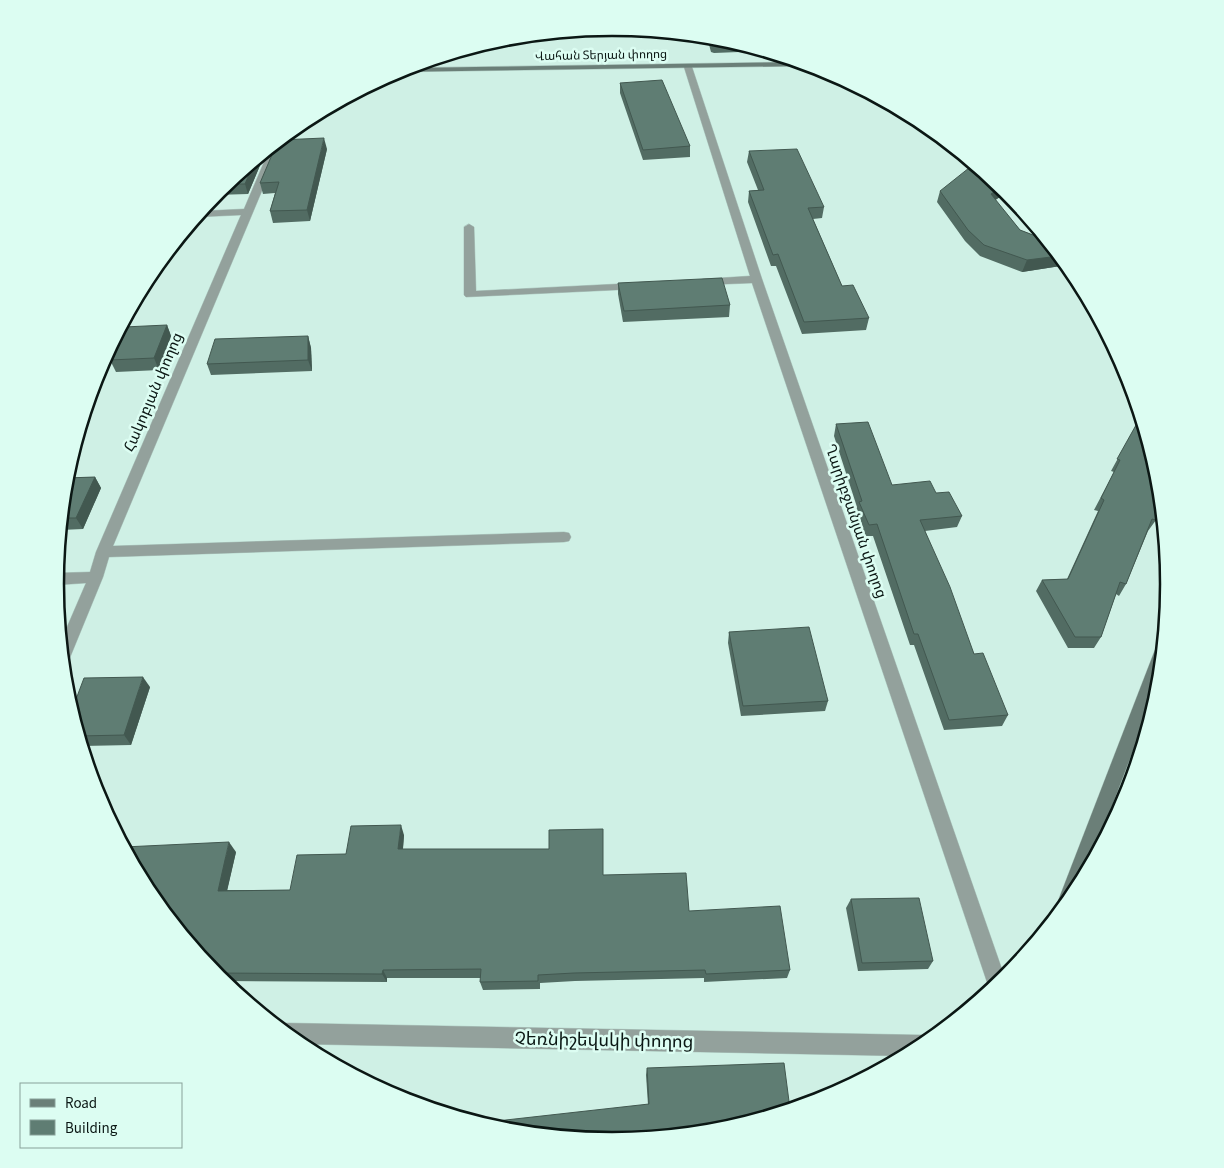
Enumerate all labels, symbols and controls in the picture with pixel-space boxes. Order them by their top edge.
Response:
street label: Վահան Տերյան փողոց [535,46,667,65]
street label: Հակոբյան փողոց [119,329,188,455]
street label: Ղարիբջանյան փողոց [819,441,892,601]
street label: Չեռնիշեվսկի փողոց [514,1026,694,1055]
legend [20,1083,182,1148]
text: Road [65,1093,97,1114]
text: Building [65,1118,118,1139]

